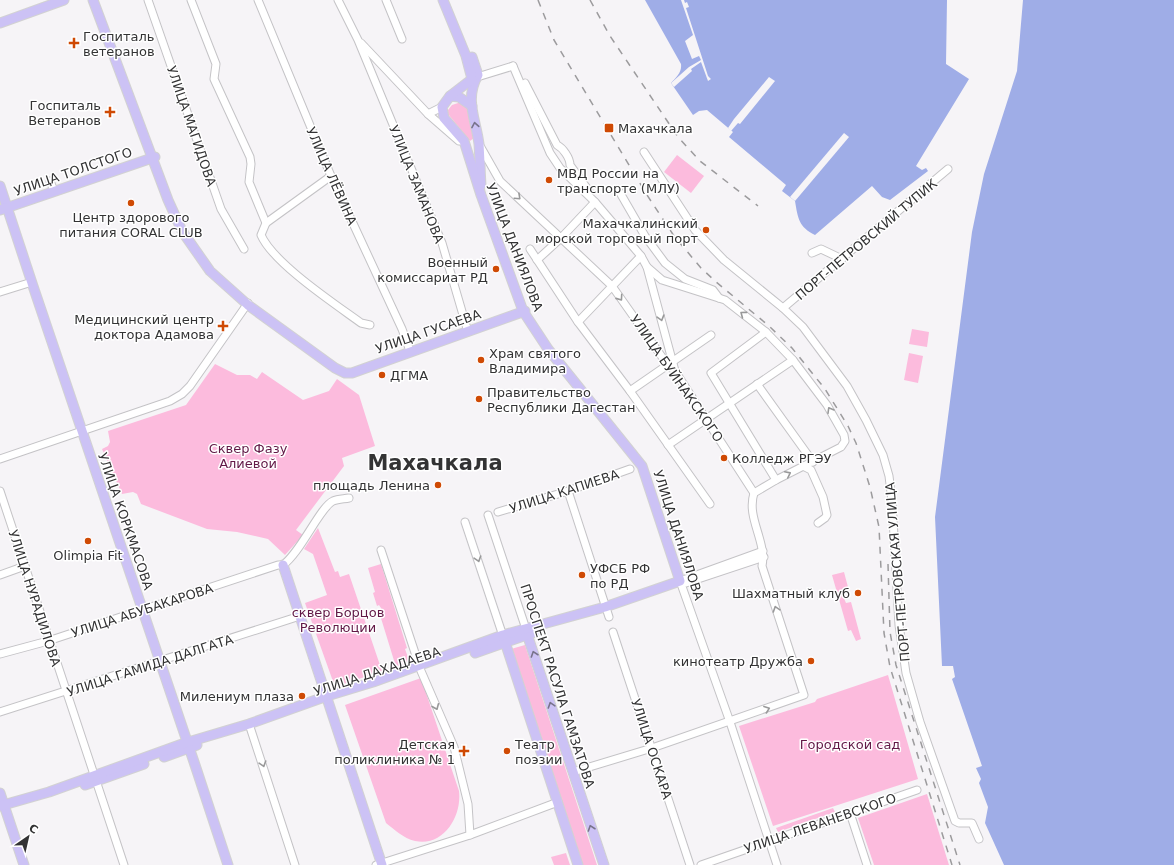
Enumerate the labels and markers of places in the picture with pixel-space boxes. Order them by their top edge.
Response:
place label: Госпиталь ветеранов [83,29,155,59]
marker: Госпиталь ветеранов [68,37,80,49]
place label: Госпиталь Ветеранов [28,98,101,128]
marker: Госпиталь Ветеранов [104,106,116,118]
place label: Махачкала [618,121,693,136]
marker: Махачкала [603,122,615,134]
place label: МВД России на транспорте (МЛУ) [557,166,680,196]
marker: МВД России на транспорте (МЛУ) [544,175,554,185]
marker: Центр здорового питания CORAL CLUB [126,198,136,208]
place label: Центр здорового питания CORAL CLUB [59,210,203,240]
place label: Махачкалинский морской торговый порт [535,216,698,246]
marker: Махачкалинский морской торговый порт [701,225,711,235]
place label: Военный комиссариат РД [377,255,488,285]
marker: Военный комиссариат РД [491,264,501,274]
place label: Медицинский центр доктора Адамова [74,312,214,342]
marker: Медицинский центр доктора Адамова [217,320,229,332]
place label: Храм святого Владимира [489,346,581,376]
marker: Храм святого Владимира [476,355,486,365]
place label: ДГМА [390,368,428,383]
marker: ДГМА [377,370,387,380]
place label: Правительство Республики Дагестан [487,385,636,415]
marker: Правительство Республики Дагестан [474,394,484,404]
place label: Колледж РГЭУ [732,451,831,466]
marker: Колледж РГЭУ [719,453,729,463]
place label: площадь Ленина [313,478,430,493]
marker: площадь Ленина [433,480,443,490]
marker: Olimpia Fit [83,536,93,546]
place label: Olimpia Fit [53,548,123,563]
place label: УФСБ РФ по РД [590,561,650,591]
marker: УФСБ РФ по РД [577,570,587,580]
place label: Шахматный клуб [732,586,850,601]
marker: Шахматный клуб [853,588,863,598]
place label: кинотеатр Дружба [673,654,803,669]
marker: кинотеатр Дружба [806,656,816,666]
place label: Милениум плаза [180,689,294,704]
marker: Милениум плаза [297,691,307,701]
place label: Детская поликлиника № 1 [334,737,455,767]
place label: Театр поэзии [514,737,562,767]
marker: Детская поликлиника № 1 [458,745,470,757]
marker: Театр поэзии [502,746,512,756]

